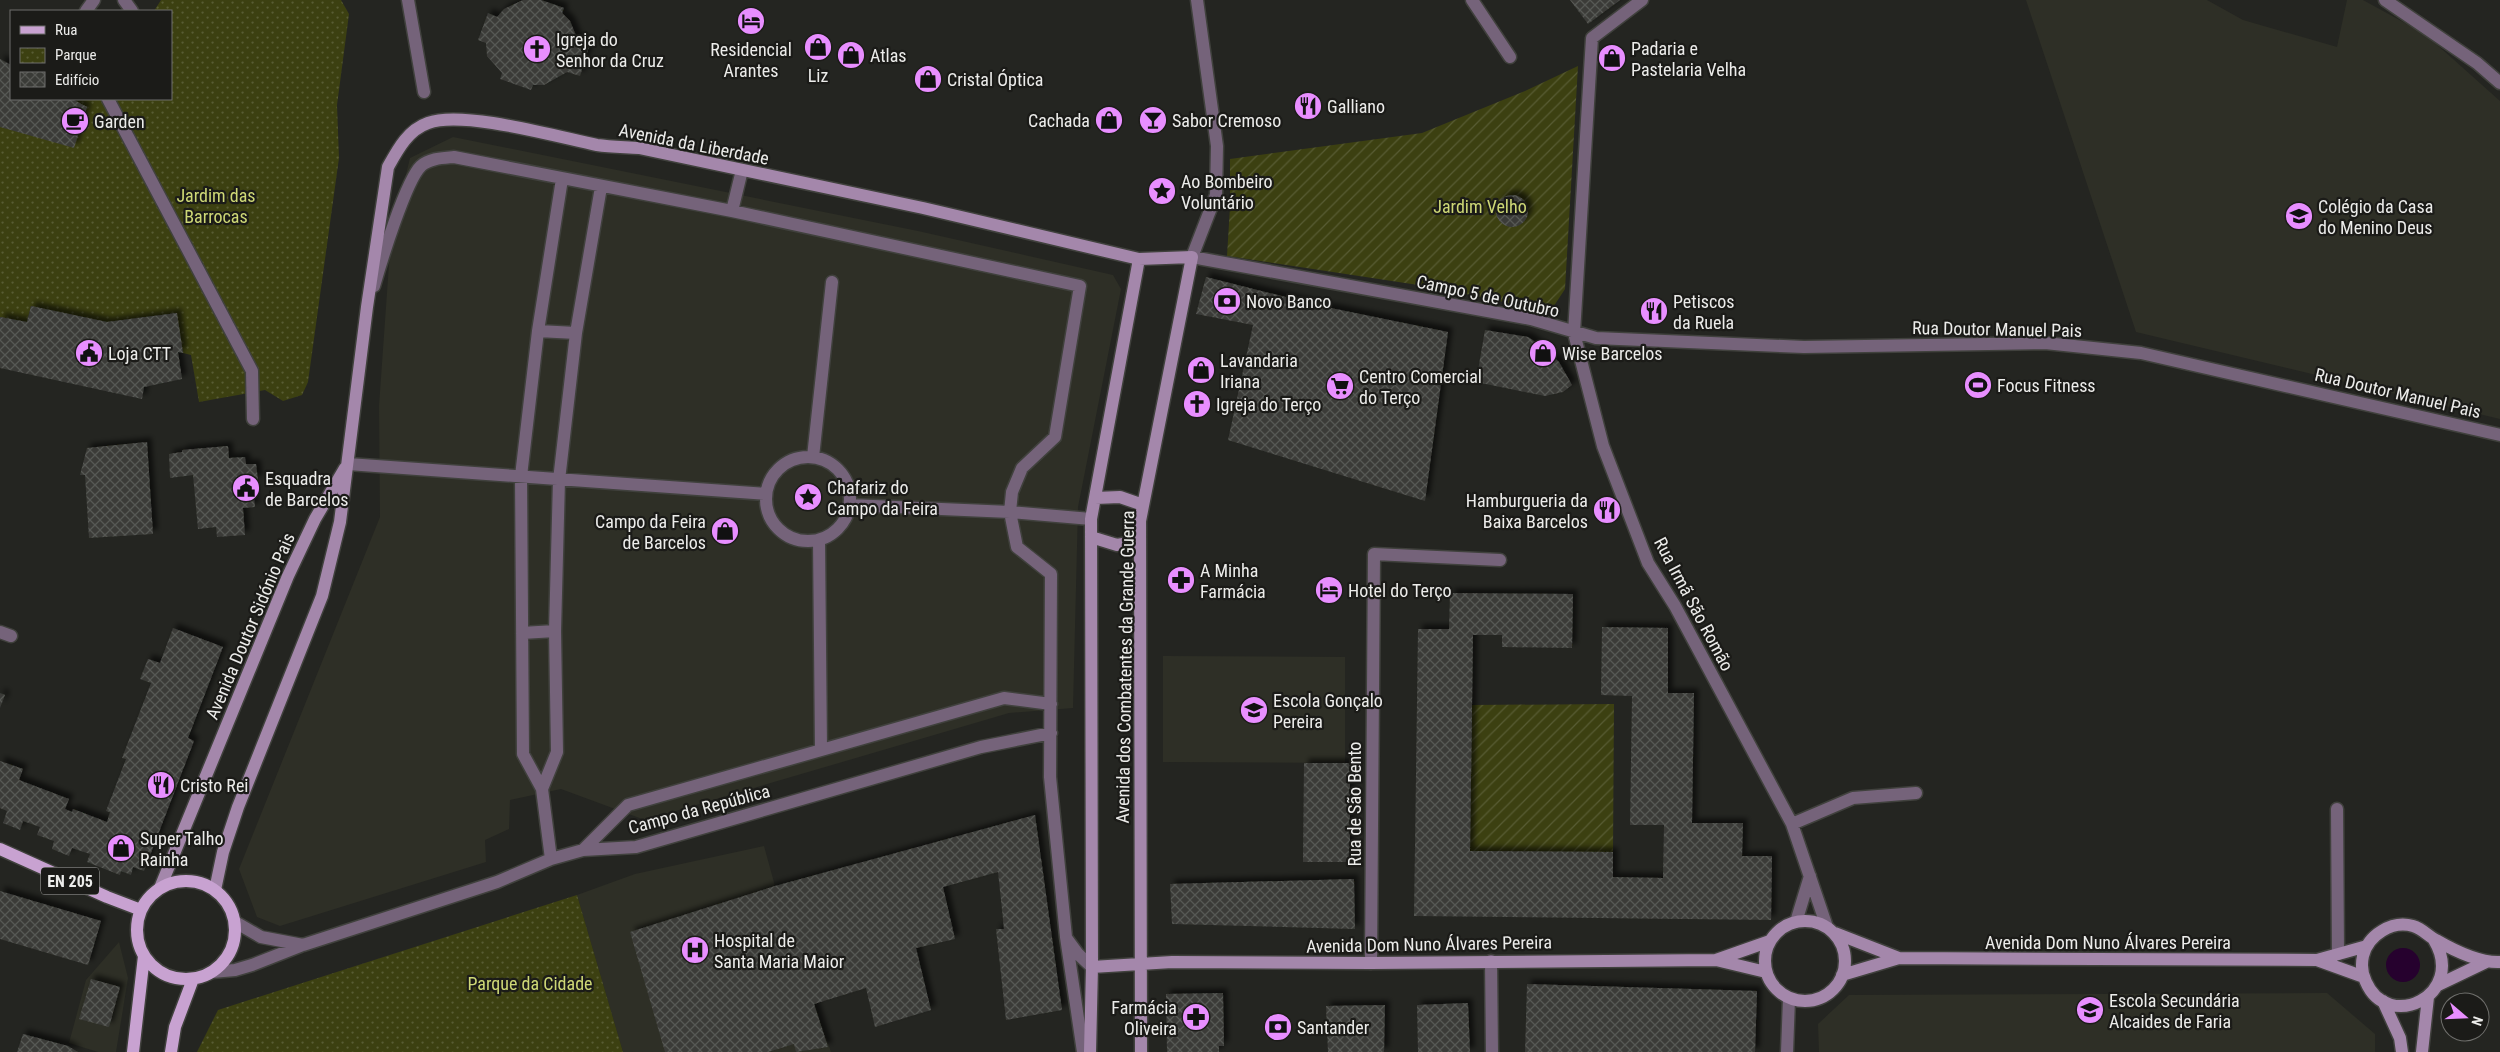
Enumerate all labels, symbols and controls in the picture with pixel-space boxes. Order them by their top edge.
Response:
hotel icon: Residencial Arantes [736,6,766,36]
legend [10,10,172,100]
text: Rua [55,21,77,39]
place label: Igreja do Senhor da Cruz [556,29,664,71]
shop icon: Liz [803,32,833,62]
church icon: Igreja do Senhor da Cruz [522,34,552,64]
place label: Padaria e Pastelaria Velha [1631,38,1746,80]
place label: Residencial Arantes [710,39,792,81]
shop icon: Atlas [836,40,866,70]
shop icon: Padaria e Pastelaria Velha [1597,43,1627,73]
place label: Atlas [870,45,907,66]
text: Parque [55,46,97,64]
shop icon: Cristal Óptica [913,64,943,94]
place label: Liz [808,65,828,86]
place label: Cristal Óptica [947,69,1043,90]
text: Edifício [55,71,99,89]
restaurant icon: Galliano [1293,91,1323,121]
place label: Galliano [1327,96,1385,117]
shop icon: Cachada [1094,105,1124,135]
bar icon: Sabor Cremoso [1138,105,1168,135]
cafe icon: Garden [60,106,90,136]
place label: Cachada [1028,110,1090,131]
place label: Sabor Cremoso [1172,110,1281,131]
place label: Garden [94,111,145,132]
street label: Avenida da Liberdade [617,119,771,169]
place label: Ao Bombeiro Voluntário [1181,171,1273,213]
place icon: Ao Bombeiro Voluntário [1147,176,1177,206]
park label: Jardim das Barrocas [176,185,256,227]
park label: Jardim Velho [1433,196,1527,217]
place label: Colégio da Casa do Menino Deus [2318,196,2433,238]
school or university icon: Colégio da Casa do Menino Deus [2284,201,2314,231]
street label: Campo 5 de Outubro [1415,271,1561,321]
bank icon: Novo Banco [1212,286,1242,316]
place label: Novo Banco [1246,291,1331,312]
place label: Petiscos da Ruela [1673,291,1735,333]
restaurant icon: Petiscos da Ruela [1639,296,1669,326]
street label: Rua Doutor Manuel Pais [1912,317,2082,341]
public building icon: Loja CTT [74,338,104,368]
shop icon: Wise Barcelos [1528,338,1558,368]
place label: Loja CTT [108,343,171,364]
place label: Wise Barcelos [1562,343,1663,364]
place label: Lavandaria Iriana [1220,350,1298,392]
shop icon: Lavandaria Iriana [1186,355,1216,385]
street label: Rua Doutor Manuel Pais [2313,364,2483,422]
place label: Centro Comercial do Terço [1359,366,1482,408]
sports icon: Focus Fitness [1963,370,1993,400]
supermarket icon: Centro Comercial do Terço [1325,371,1355,401]
place label: Focus Fitness [1997,375,2096,396]
church icon: Igreja do Terço [1182,389,1212,419]
place label: Igreja do Terço [1216,394,1321,415]
place label: Esquadra de Barcelos [265,468,348,510]
public building icon: Esquadra de Barcelos [231,473,261,503]
place label: Chafariz do Campo da Feira [827,477,938,519]
place icon: Chafariz do Campo da Feira [793,482,823,512]
place label: Hamburgueria da Baixa Barcelos [1466,490,1588,532]
restaurant icon: Hamburgueria da Baixa Barcelos [1592,495,1622,525]
street label: Avenida dos Combatentes da Grande Guerra [1112,510,1138,824]
place label: Campo da Feira de Barcelos [595,511,706,553]
shop icon: Campo da Feira de Barcelos [710,516,740,546]
street label: Avenida Doutor Sidónio Pais [201,530,299,722]
street label: Rua Irmã São Romão [1650,534,1738,674]
place label: A Minha Farmácia [1200,560,1266,602]
pharmacy icon: A Minha Farmácia [1166,565,1196,595]
hotel icon: Hotel do Terço [1314,575,1344,605]
place label: Hotel do Terço [1348,580,1452,601]
place label: Escola Gonçalo Pereira [1273,690,1383,732]
school or university icon: Escola Gonçalo Pereira [1239,695,1269,725]
street label: Rua de São Bento [1344,742,1365,866]
restaurant icon: Cristo Rei [146,770,176,800]
place label: Cristo Rei [180,775,248,796]
street label: Campo da República [626,780,772,838]
place label: Super Talho Rainha [140,828,223,870]
shop icon: Super Talho Rainha [106,833,136,863]
road number: EN 205 [41,868,99,894]
place label: Hospital de Santa Maria Maior [714,930,845,972]
street label: Avenida Dom Nuno Álvares Pereira [1306,931,1552,957]
street label: Avenida Dom Nuno Álvares Pereira [1985,932,2231,953]
hospital icon: Hospital de Santa Maria Maior [680,935,710,965]
park label: Parque da Cidade [467,973,593,994]
place label: Escola Secundária Alcaides de Faria [2109,990,2240,1032]
north arrow [2440,992,2490,1042]
school or university icon: Escola Secundária Alcaides de Faria [2075,995,2105,1025]
place label: Farmácia Oliveira [1111,997,1177,1039]
pharmacy icon: Farmácia Oliveira [1181,1002,1211,1032]
bank icon: Santander [1263,1012,1293,1042]
text: N [2468,1015,2486,1028]
place label: Santander [1297,1017,1370,1038]

